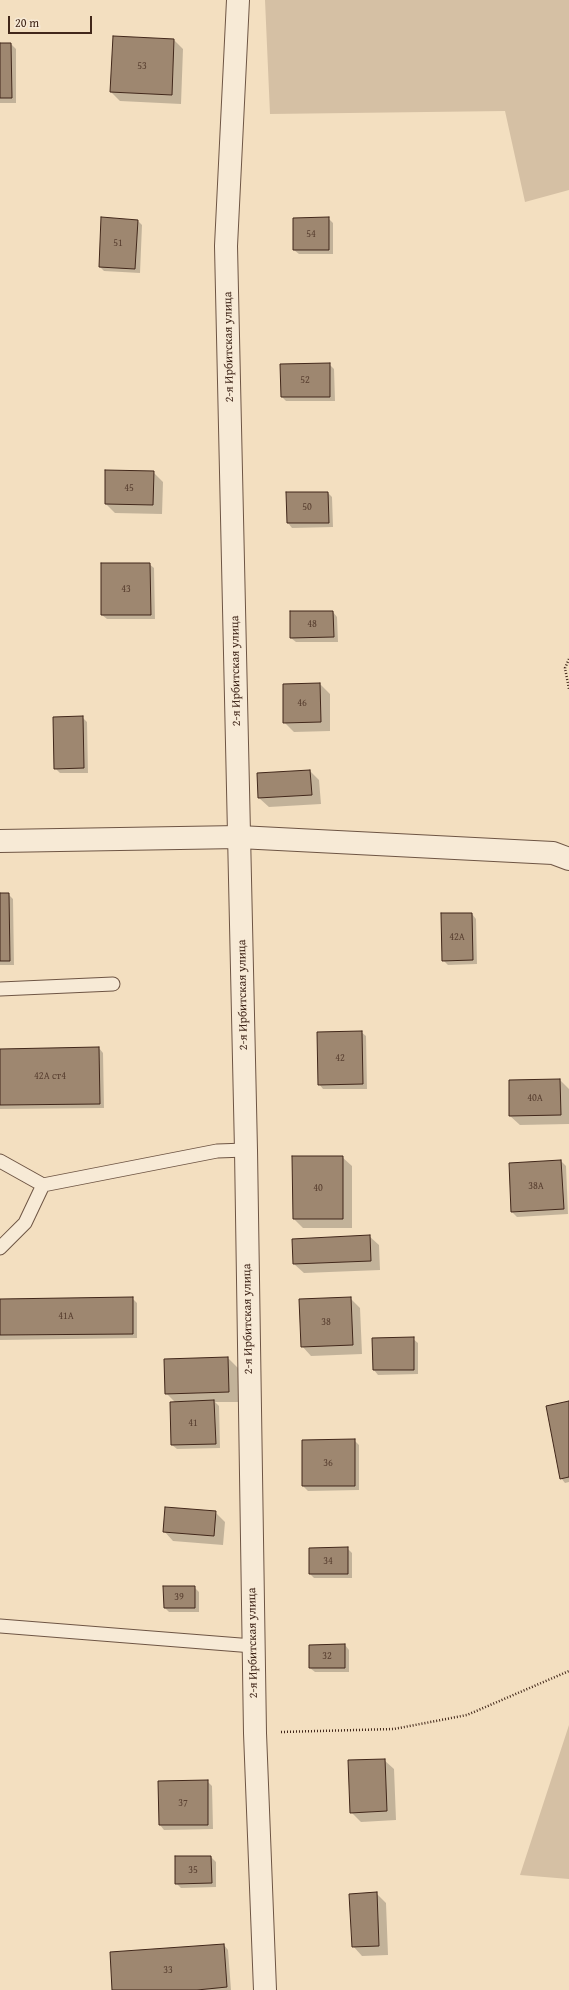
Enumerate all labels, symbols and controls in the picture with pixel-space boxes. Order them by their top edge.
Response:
scale bar [10,8,94,34]
text: 20 m [15,14,39,31]
house number: 53 [137,60,147,72]
house number: 54 [306,228,316,240]
house number: 51 [113,237,123,249]
street label: 2-я Ирбитская улица [221,292,237,402]
house number: 52 [300,374,310,386]
house number: 45 [124,482,134,494]
house number: 50 [302,501,312,513]
house number: 43 [121,583,131,595]
street label: 2-я Ирбитская улица [228,616,244,726]
house number: 48 [307,618,317,630]
house number: 46 [297,697,307,709]
house number: 42А [449,931,465,943]
street label: 2-я Ирбитская улица [235,940,251,1050]
house number: 42 [335,1052,345,1064]
house number: 42А ст4 [34,1070,66,1082]
house number: 40А [527,1092,543,1104]
house number: 38А [528,1180,544,1192]
house number: 40 [313,1182,323,1194]
street label: 2-я Ирбитская улица [240,1264,256,1374]
house number: 41А [58,1310,74,1322]
house number: 38 [321,1316,331,1328]
house number: 41 [188,1417,198,1429]
house number: 36 [323,1457,333,1469]
house number: 34 [323,1555,333,1567]
street label: 2-я Ирбитская улица [245,1588,261,1698]
house number: 39 [174,1591,184,1603]
house number: 32 [322,1650,332,1662]
house number: 37 [178,1797,188,1809]
house number: 35 [188,1864,198,1876]
house number: 33 [163,1964,173,1976]

